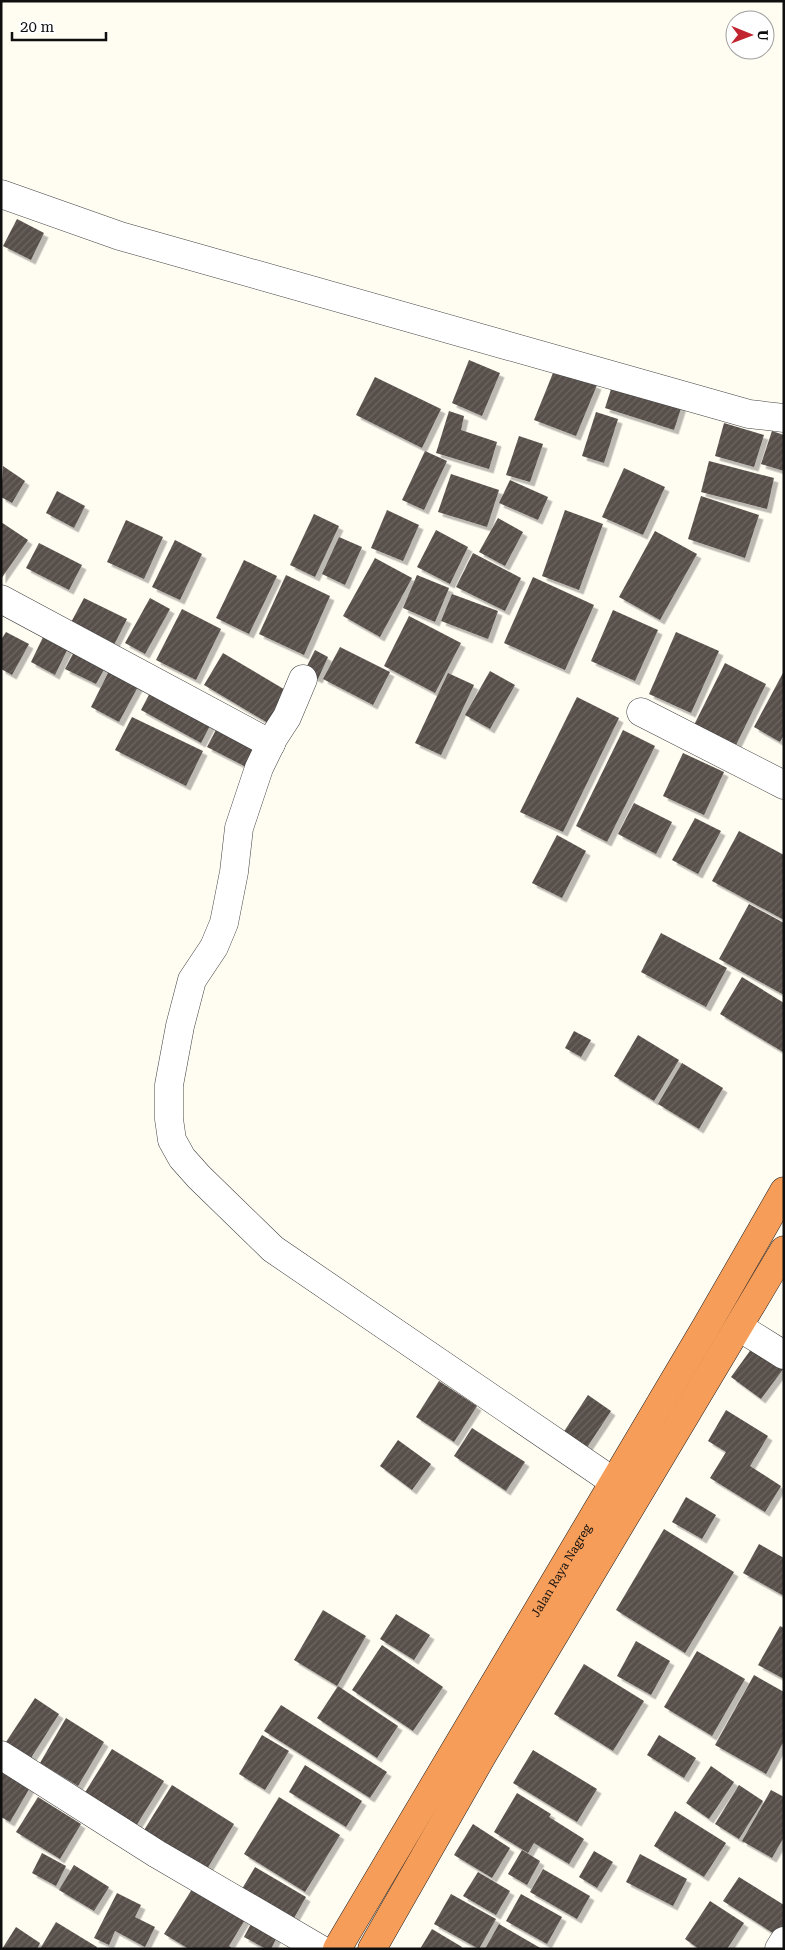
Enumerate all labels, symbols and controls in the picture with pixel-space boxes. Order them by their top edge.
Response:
scale bar [12,10,106,42]
north arrow [725,10,775,60]
text: 20 m [20,18,55,36]
text: U [755,30,771,41]
street label: Jalan Raya Nagreg [528,1521,595,1620]

